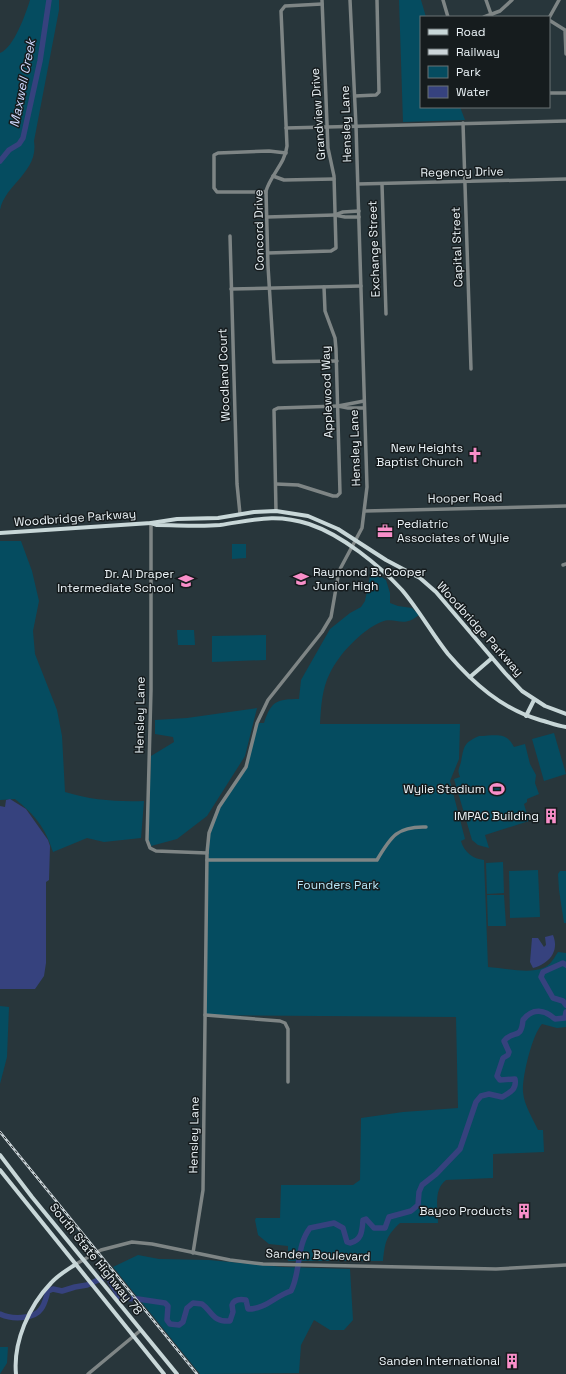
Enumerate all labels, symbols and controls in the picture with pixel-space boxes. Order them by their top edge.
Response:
legend [420,16,550,108]
text: Road [456,24,485,40]
water label: Maxwell Creek [6,36,40,129]
text: Railway [456,44,500,60]
text: Park [456,64,481,80]
street label: Grandview Drive [307,68,329,160]
text: Water [456,84,490,100]
street label: Hensley Lane [337,85,355,163]
street label: Regency Drive [420,163,504,181]
street label: Concord Drive [250,189,268,271]
street label: Exchange Street [364,200,384,298]
street label: Capital Street [448,207,466,287]
street label: Woodland Court [214,328,234,422]
street label: Applewood Way [317,346,337,438]
street label: Hensley Lane [346,409,364,487]
place label: New Heights Baptist Church [376,440,463,470]
church icon: New Heights Baptist Church [466,446,484,464]
street label: Hooper Road [428,489,502,507]
street label: Woodbridge Parkway [13,506,137,530]
place label: Pediatric Associates of Wylie [397,516,509,546]
office icon: Pediatric Associates of Wylie [376,522,394,540]
place label: Raymond B. Cooper Junior High [313,564,427,594]
place label: Dr. Al Draper Intermediate School [57,566,174,596]
school or university icon: Raymond B. Cooper Junior High [292,570,310,588]
school or university icon: Dr. Al Draper Intermediate School [177,572,195,590]
street label: Woodbridge Parkway [433,578,527,680]
street label: Hensley Lane [131,676,149,754]
sports icon: Wylie Stadium [488,780,506,798]
place label: Wylie Stadium [403,781,485,797]
building icon: IMPAC Building [542,807,560,825]
place label: IMPAC Building [454,808,539,824]
park label: Founders Park [297,877,380,893]
street label: Hensley Lane [185,1096,203,1174]
street label: South State Highway 78 [46,1200,146,1318]
building icon: Bayco Products [515,1202,533,1220]
place label: Bayco Products [420,1203,512,1219]
street label: Sanden Boulevard [265,1245,371,1265]
building icon: Sanden International [503,1352,521,1370]
place label: Sanden International [379,1353,500,1369]

